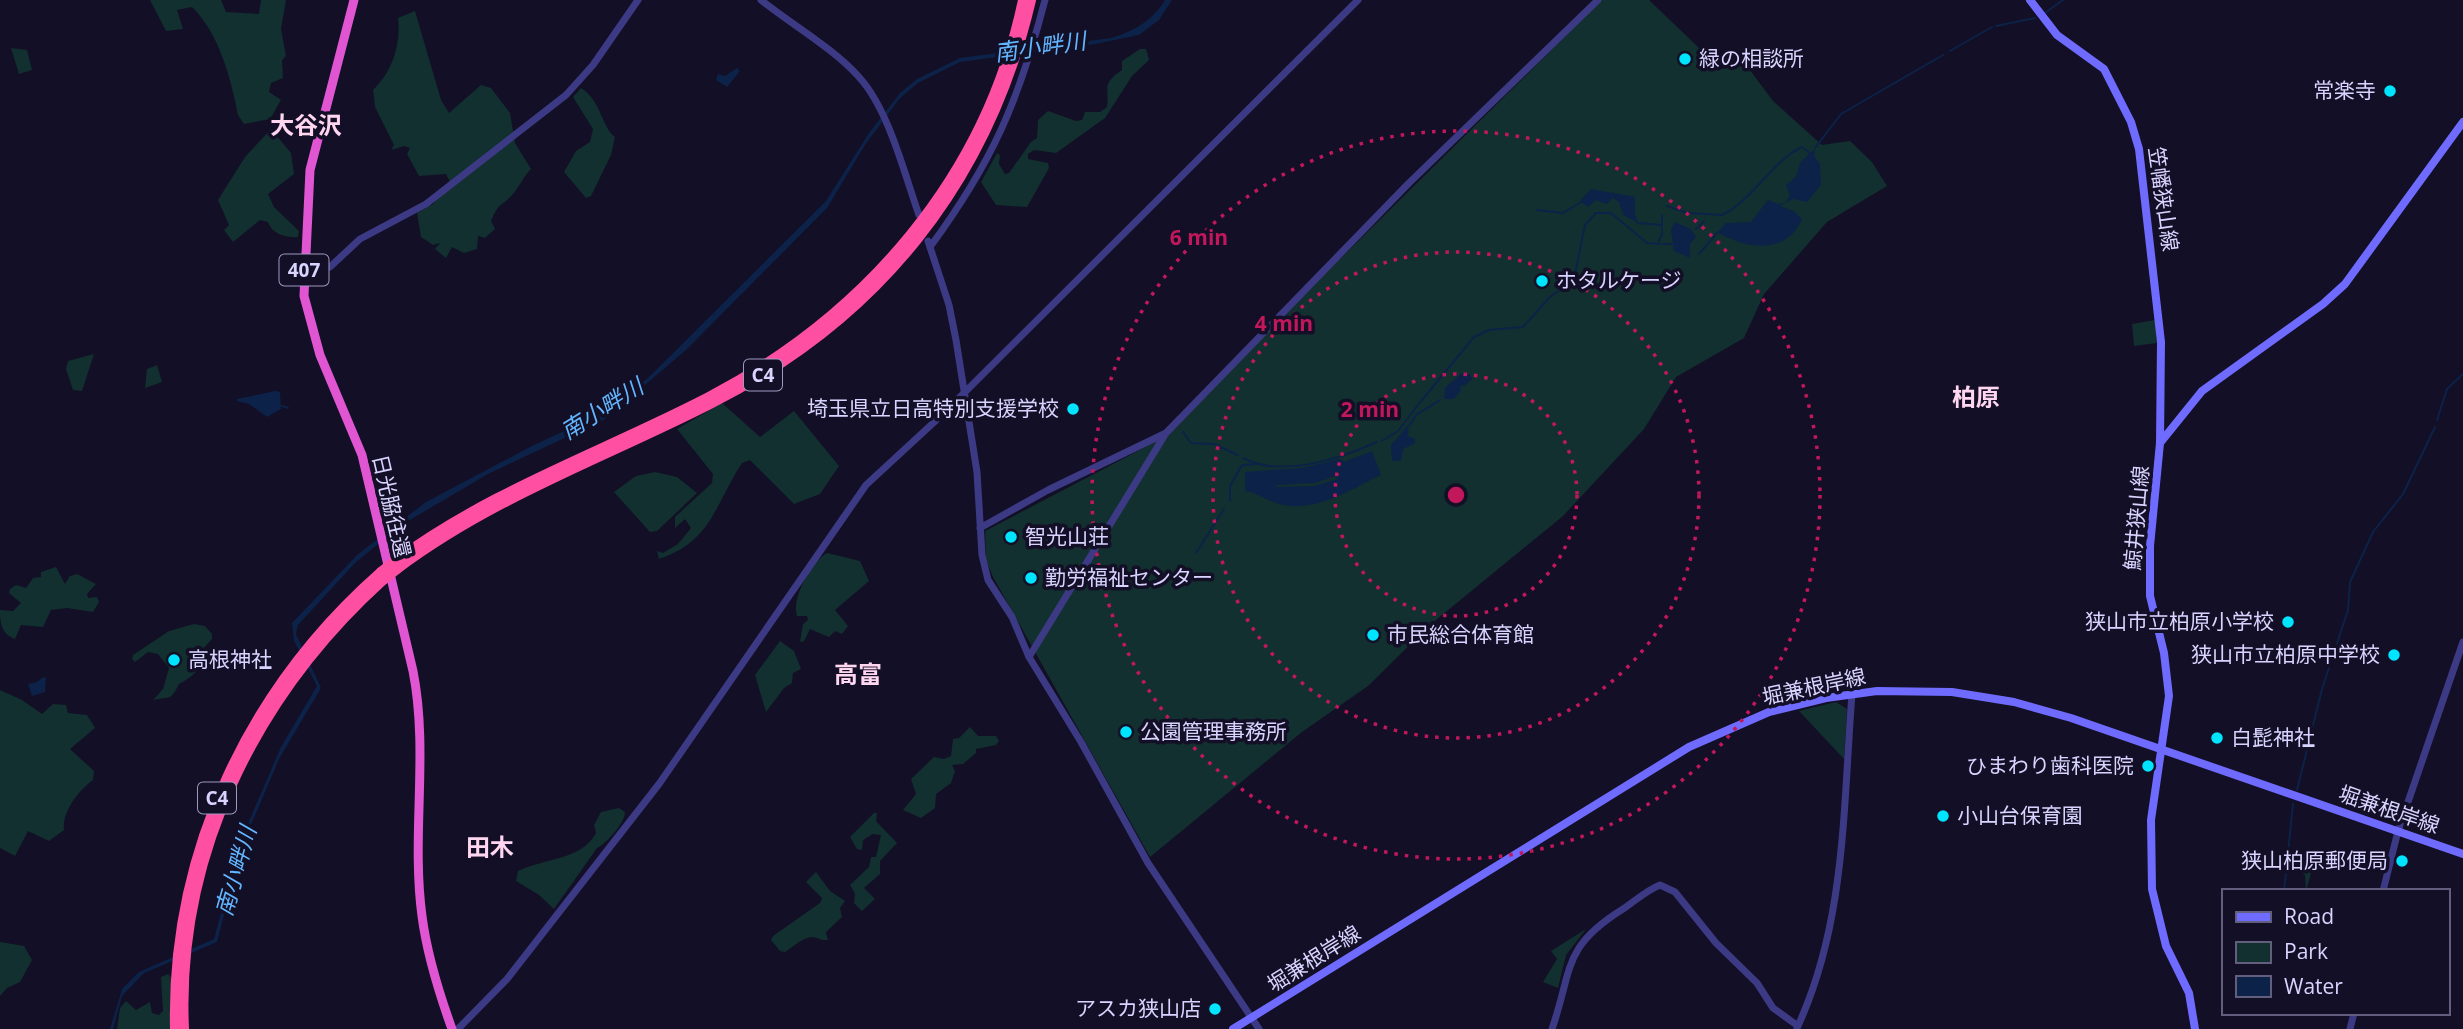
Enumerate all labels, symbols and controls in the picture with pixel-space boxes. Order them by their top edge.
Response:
water label: 南小畔川 [992,23,1091,68]
place label: 緑の相談所 [1699,44,1804,72]
marker: 緑の相談所 [1677,51,1693,67]
place label: 常楽寺 [2313,76,2376,104]
marker: 常楽寺 [2382,83,2398,99]
district label: 大谷沢 [270,108,342,141]
street label: 笠幡狭山線 [2143,145,2185,253]
text: 6 min [1170,223,1228,251]
road number: 407 [280,254,328,286]
place label: ホタルケージ [1556,266,1682,294]
marker: ホタルケージ [1534,273,1550,289]
text: 4 min [1255,309,1313,337]
road number: C4 [744,360,782,390]
water label: 南小畔川 [554,369,652,446]
district label: 柏原 [1952,380,2000,413]
place label: 埼玉県立日高特別支援学校 [807,394,1059,422]
text: 2 min [1341,395,1399,423]
marker: 埼玉県立日高特別支援学校 [1065,401,1081,417]
street label: 日光脇往還 [367,451,417,560]
street label: 鯨井狭山線 [2117,464,2155,571]
centre of rings [1444,483,1468,507]
place label: 智光山荘 [1025,522,1109,550]
marker: 智光山荘 [1003,529,1019,545]
place label: 勤労福祉センター [1045,563,1213,591]
marker: 勤労福祉センター [1023,570,1039,586]
place label: 狭山市立柏原小学校 [2085,607,2274,635]
marker: 狭山市立柏原小学校 [2280,614,2296,630]
place label: 市民総合体育館 [1387,620,1534,648]
marker: 市民総合体育館 [1365,627,1381,643]
place label: 狭山市立柏原中学校 [2191,640,2380,668]
place label: 高根神社 [188,645,272,673]
marker: 狭山市立柏原中学校 [2386,647,2402,663]
marker: 高根神社 [166,652,182,668]
district label: 高富 [834,657,882,690]
street label: 堀兼根岸線 [1760,661,1868,711]
place label: 公園管理事務所 [1140,717,1287,745]
place label: 白髭神社 [2231,723,2315,751]
marker: 公園管理事務所 [1118,724,1134,740]
marker: 白髭神社 [2209,730,2225,746]
place label: ひまわり歯科医院 [1966,751,2134,779]
marker: ひまわり歯科医院 [2140,758,2156,774]
street label: 堀兼根岸線 [2335,779,2444,839]
road number: C4 [198,782,236,814]
place label: 小山台保育園 [1957,801,2083,829]
marker: 小山台保育園 [1935,808,1951,824]
water label: 南小畔川 [207,819,264,919]
district label: 田木 [466,830,514,863]
place label: 狭山柏原郵便局 [2241,846,2388,874]
marker: 狭山柏原郵便局 [2394,853,2410,869]
legend [2222,889,2449,1015]
text: Road [2284,902,2334,930]
street label: 堀兼根岸線 [1262,918,1365,998]
text: Park [2284,937,2328,965]
text: Water [2284,972,2343,1000]
place label: アスカ狭山店 [1075,994,1201,1022]
marker: アスカ狭山店 [1207,1001,1223,1017]

